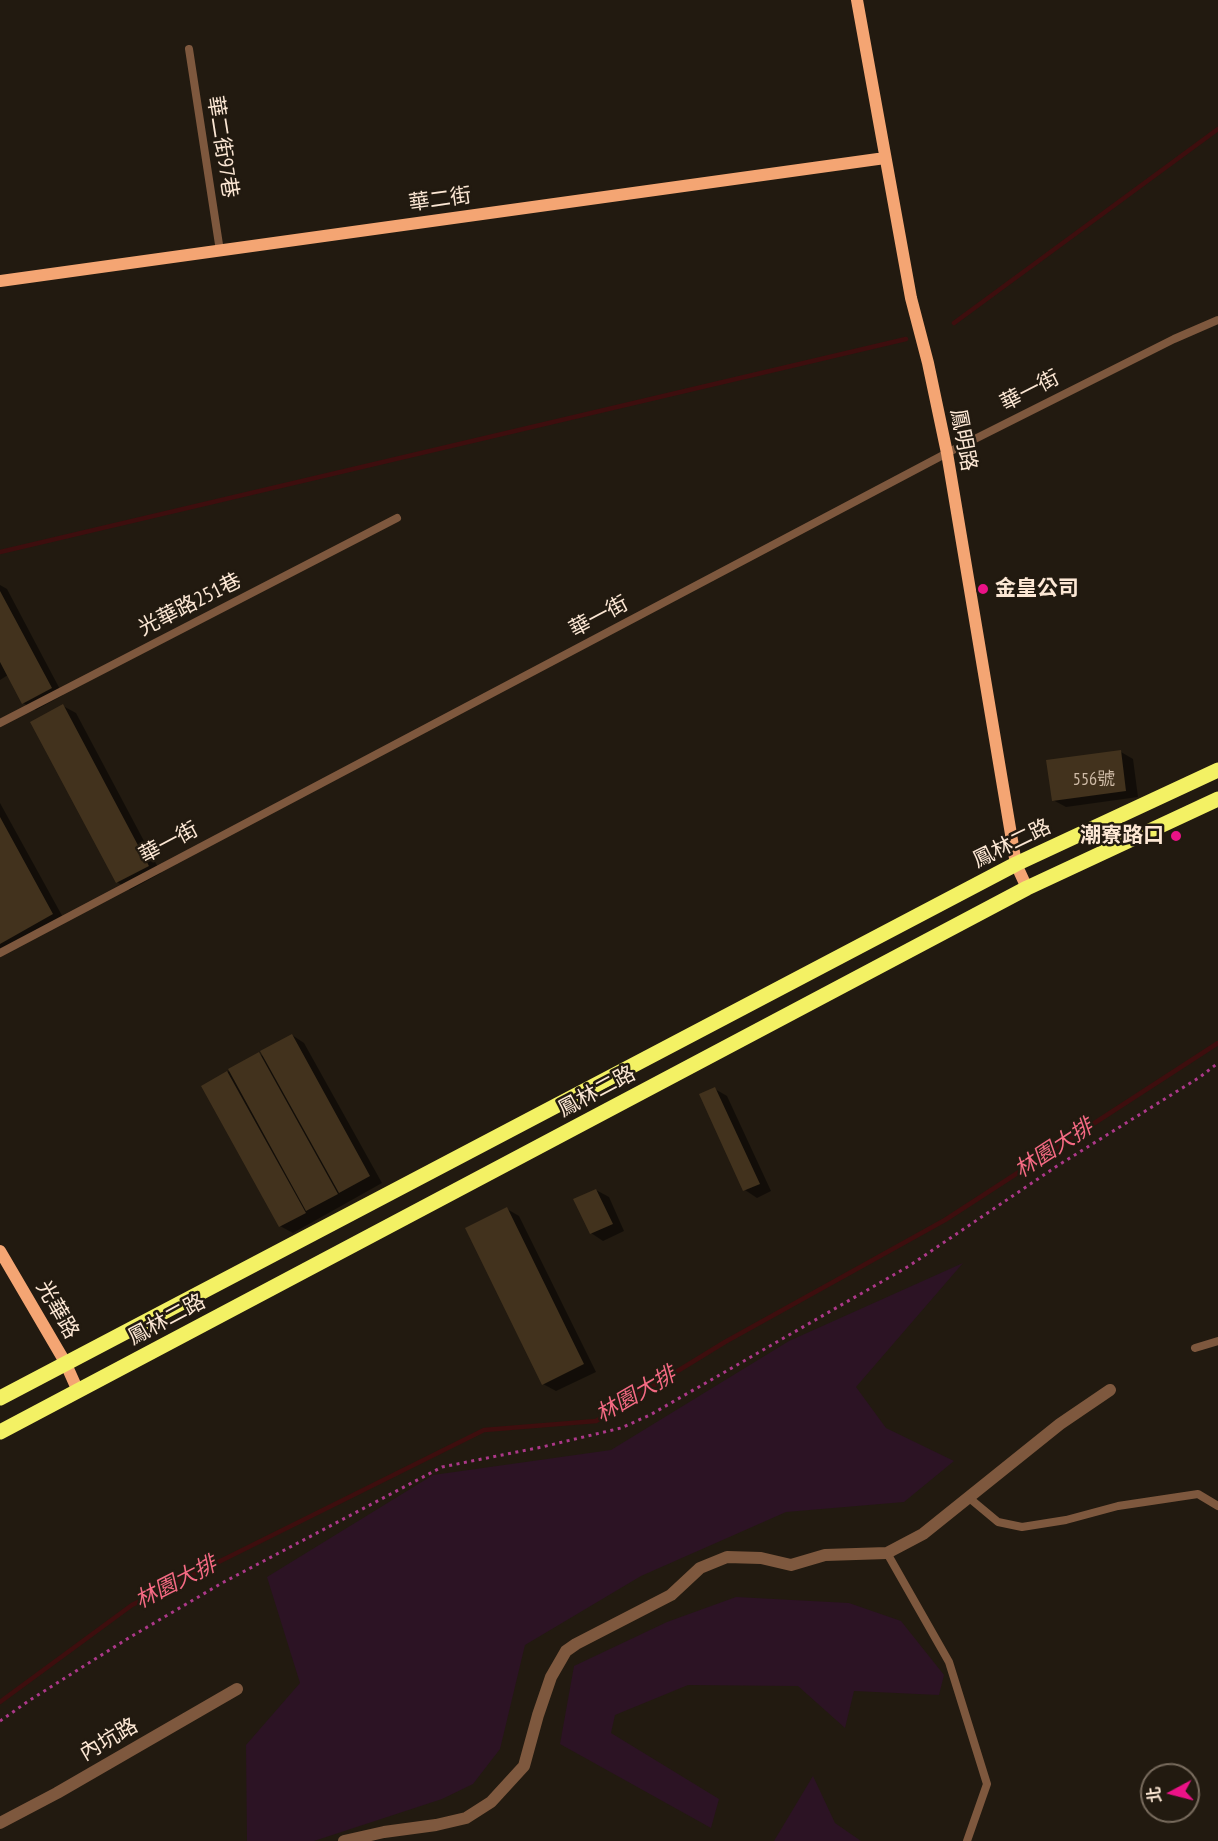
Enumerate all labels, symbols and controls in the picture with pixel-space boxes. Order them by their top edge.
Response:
street label: 華二街97巷 [202,94,242,200]
street label: 華二街 [407,183,473,217]
street label: 華一街 [996,365,1064,417]
street label: 鳳明路 [945,407,981,473]
street label: 光華路251巷 [134,568,246,642]
place label: 金皇公司 [995,576,1079,602]
marker: 金皇公司 [976,582,990,596]
street label: 華一街 [565,591,633,643]
house number: 556號 [1073,769,1115,791]
street label: 鳳林二路 [969,814,1055,874]
street label: 華一街 [135,817,203,869]
place label: 潮寮路口 [1080,823,1164,849]
marker: 潮寮路口 [1169,829,1183,843]
street label: 鳳林二路 [554,1061,640,1123]
water label: 林園大排 [1010,1114,1098,1184]
street label: 光華路 [30,1276,84,1344]
street label: 鳳林二路 [124,1289,210,1351]
water label: 林園大排 [591,1362,681,1428]
water label: 林園大排 [131,1551,221,1615]
street label: 內坑路 [75,1713,143,1767]
north arrow [1140,1763,1200,1823]
text: 北 [1143,1786,1165,1804]

